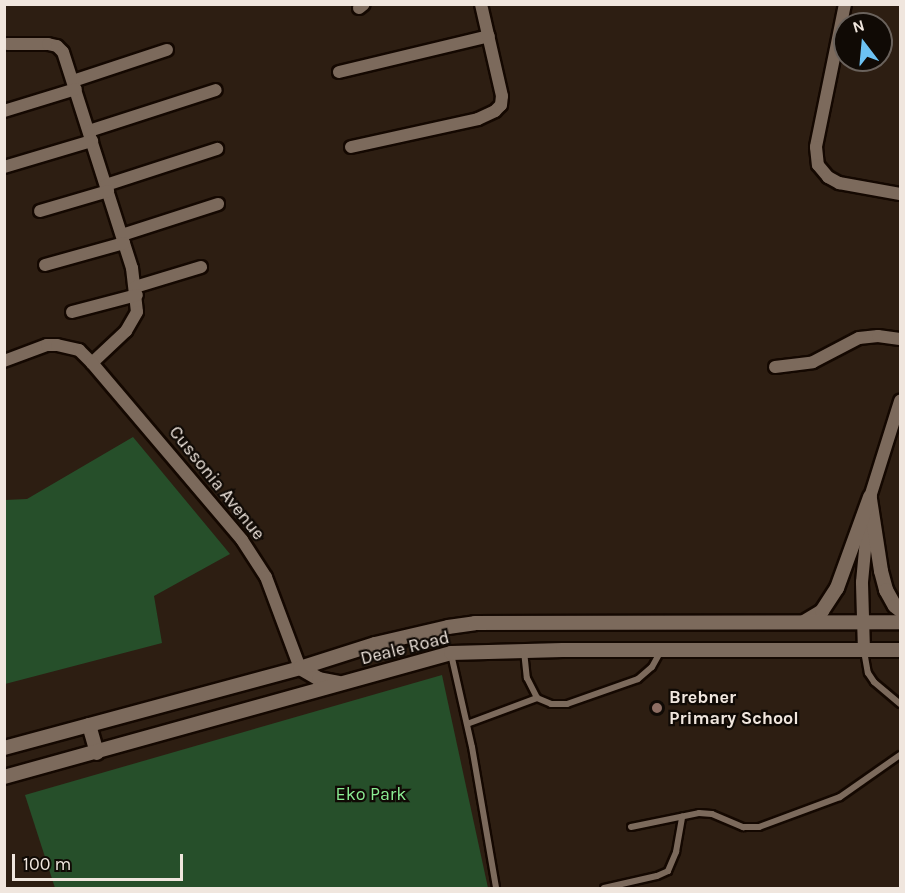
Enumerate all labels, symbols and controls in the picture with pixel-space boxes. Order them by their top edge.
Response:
north arrow [833,12,893,72]
text: N [850,15,867,37]
street label: Cussonia Avenue [164,422,270,544]
street label: Deale Road [358,627,452,669]
place label: Brebner Primary School [669,687,799,730]
marker: Brebner Primary School [650,701,664,715]
park label: Eko Park [336,783,406,805]
scale bar [15,842,186,880]
text: 100 m [23,853,71,875]

